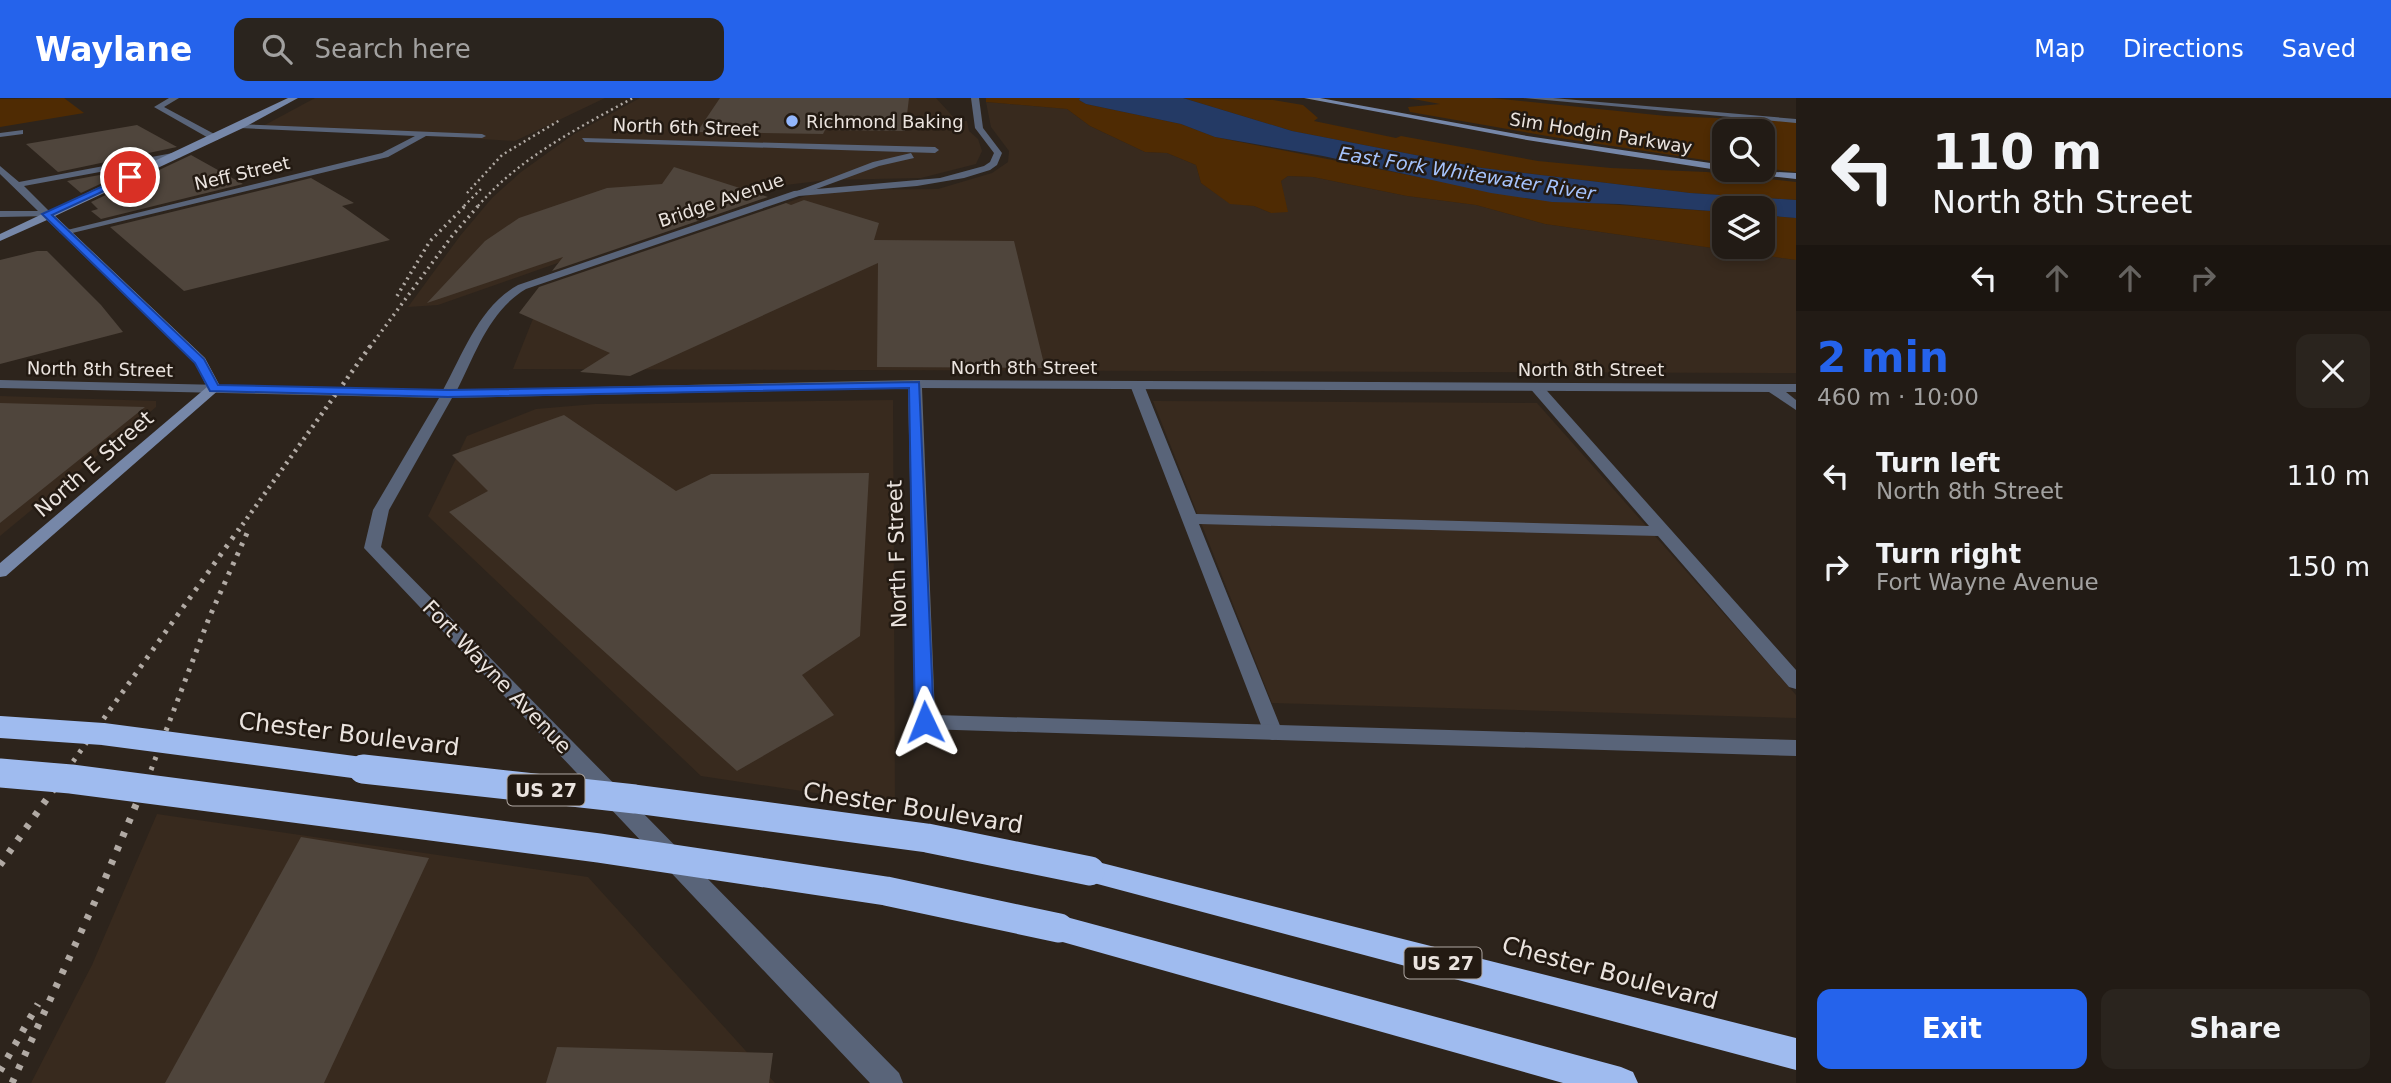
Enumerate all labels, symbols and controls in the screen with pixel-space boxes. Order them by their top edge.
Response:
search box [234,18,724,81]
text: Waylane [35,30,192,69]
icon: search [258,30,296,68]
text: Search here [314,34,471,64]
text: Map [2034,35,2085,63]
text: Directions [2123,35,2244,63]
text: Saved [2282,35,2356,63]
street label: Sim Hodgin Parkway [1508,108,1694,158]
place label: Richmond Baking [806,111,964,132]
marker: Richmond Baking [784,113,800,129]
street label: North 6th Street [612,114,760,140]
map controls [1712,119,1775,259]
button: search [1712,119,1775,182]
text: 110 m [1932,124,2102,181]
icon: left [1817,126,1908,217]
water label: East Fork Whitewater River [1337,142,1598,204]
pin [100,147,160,207]
street label: Neff Street [192,152,292,194]
icon: arrive [111,158,149,196]
street label: Bridge Avenue [656,169,786,231]
text: North 8th Street [1932,183,2192,221]
button: layers [1712,196,1775,259]
icon: left [1965,259,2003,297]
icon: ahead [2038,259,2076,297]
icon: ahead [2111,259,2149,297]
icon: right [2184,259,2222,297]
text: 2 min [1817,333,1949,382]
button: close [2296,334,2370,408]
street label: North 8th Street [27,357,173,381]
street label: North 8th Street [951,357,1097,378]
street label: North 8th Street [1518,359,1664,380]
text: 460 m · 10:00 [1817,384,1979,410]
street label: North E Street [30,406,158,522]
text: Turn left [1876,448,2000,478]
icon: left [1817,457,1855,495]
text: 110 m [2287,461,2370,491]
text: North 8th Street [1876,478,2063,504]
street label: North F Street [882,480,912,628]
text: Turn right [1876,539,2021,569]
icon: right [1817,548,1855,586]
text: 150 m [2287,552,2370,582]
text: Fort Wayne Avenue [1876,569,2099,595]
street label: Fort Wayne Avenue [418,596,576,758]
position arrow [888,685,962,759]
street label: Chester Boulevard [237,707,461,761]
road number: US 27 [508,775,584,806]
street label: Chester Boulevard [801,777,1025,839]
street label: Chester Boulevard [1499,931,1721,1015]
road number: US 27 [1404,948,1482,978]
button: Exit [1817,989,2087,1069]
button: Share [2101,989,2370,1069]

